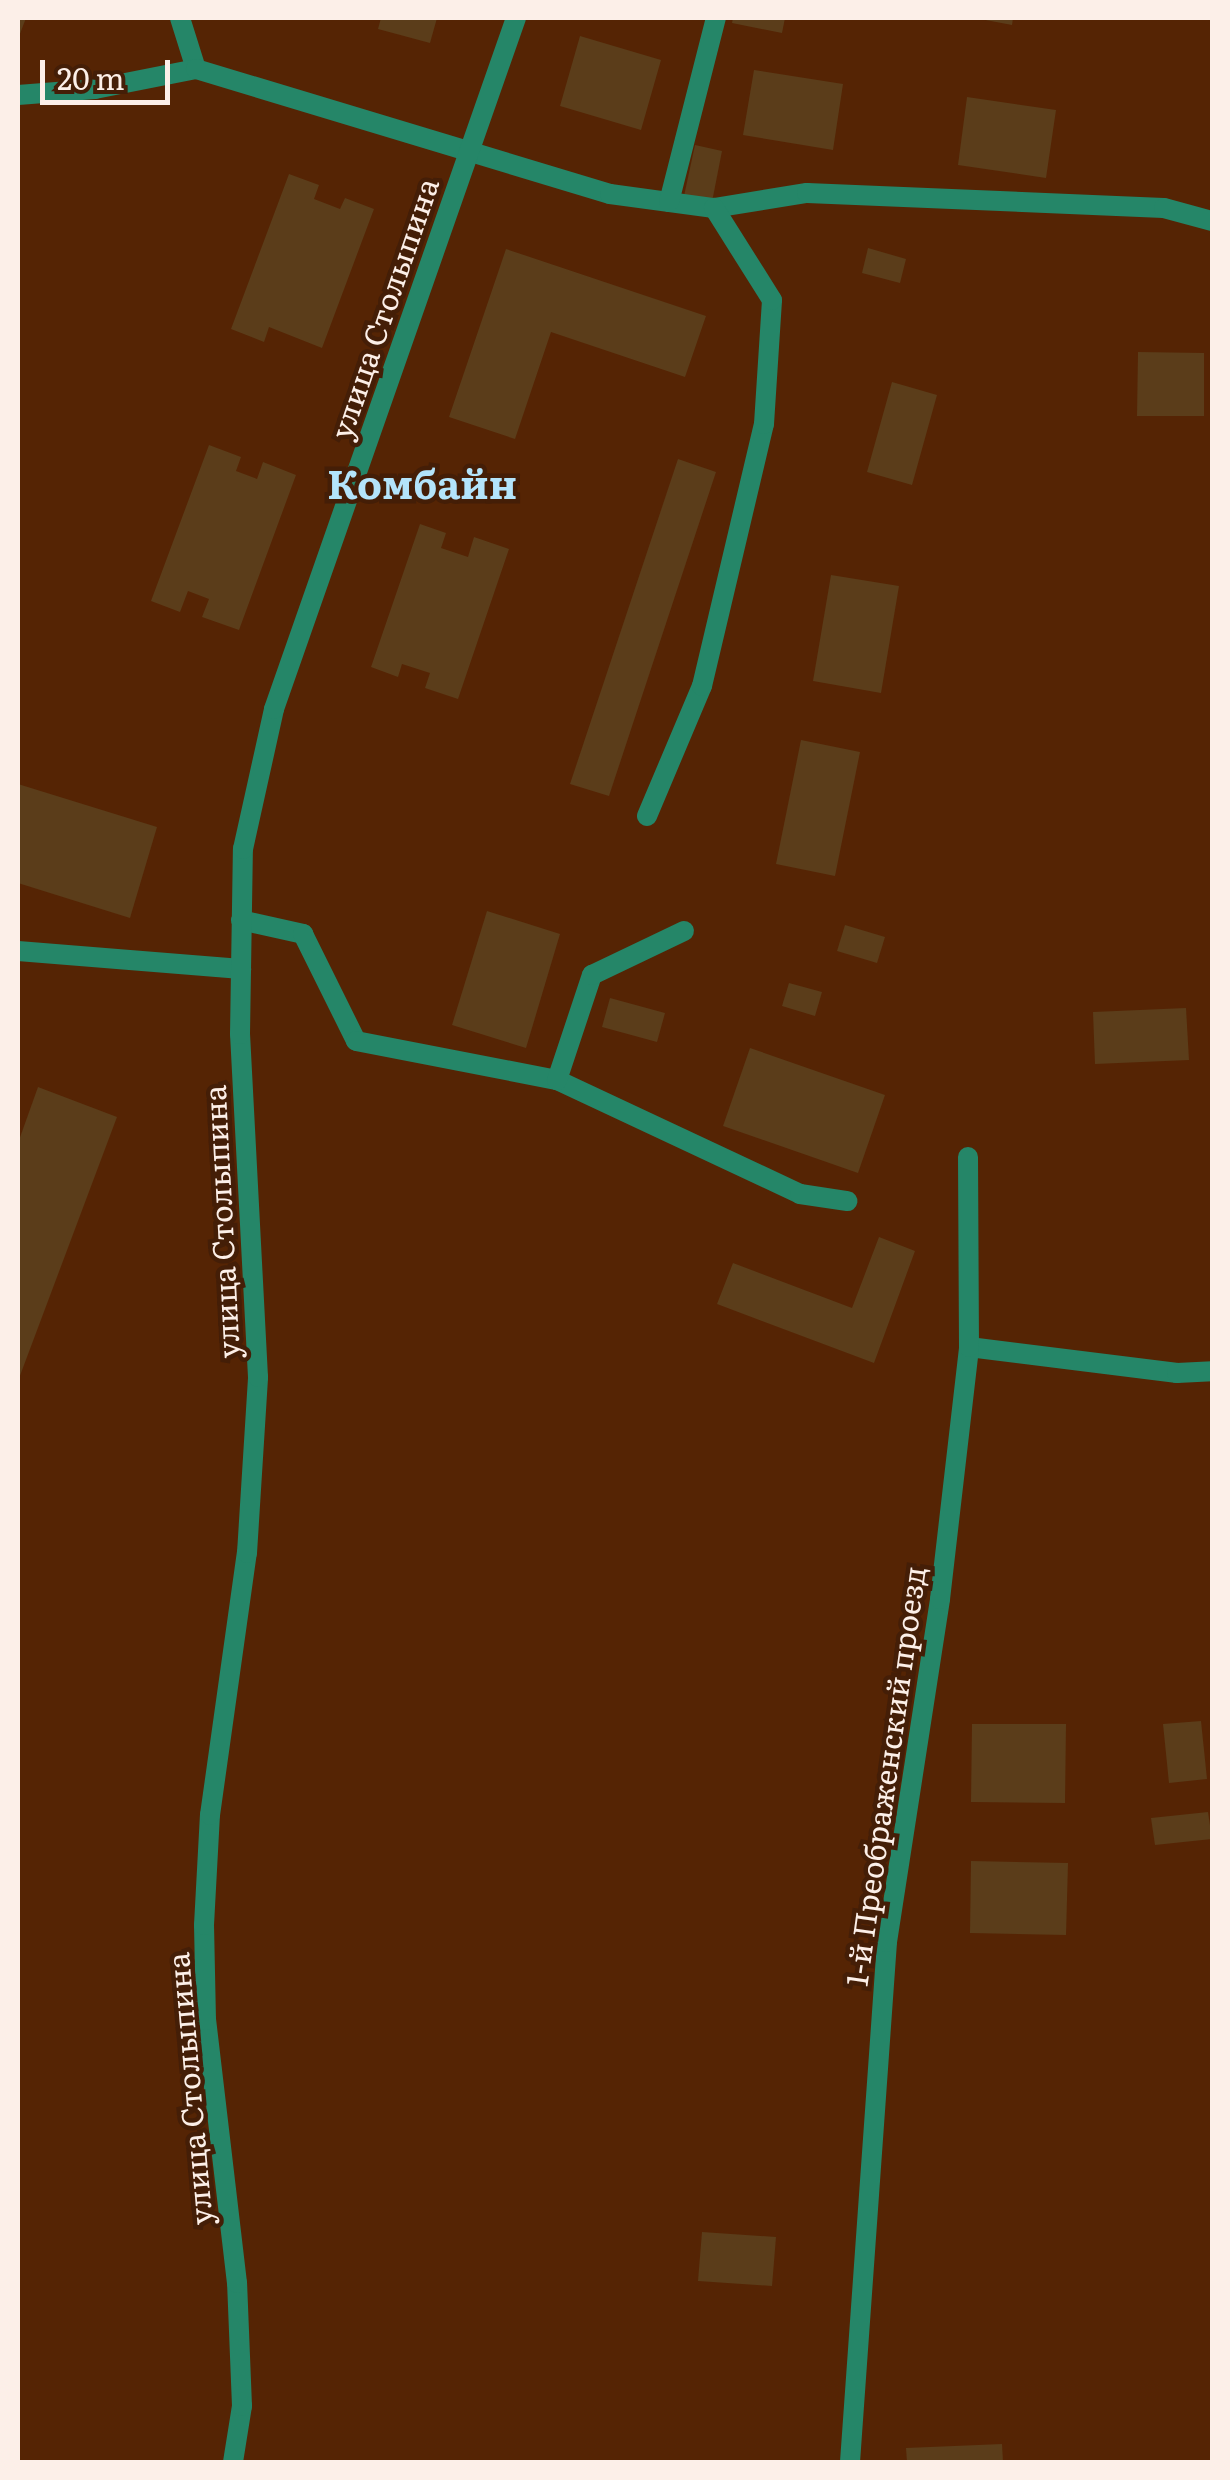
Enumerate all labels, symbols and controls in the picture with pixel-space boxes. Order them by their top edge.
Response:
scale bar [45,40,175,102]
text: 20 m [57,55,125,99]
street label: улица Столыпина [321,173,445,443]
district label: Комбайн [327,458,517,506]
street label: улица Столыпина [195,1084,245,1360]
street label: 1-й Преображенский проезд [837,1564,931,1988]
street label: улица Столыпина [158,1951,218,2227]

